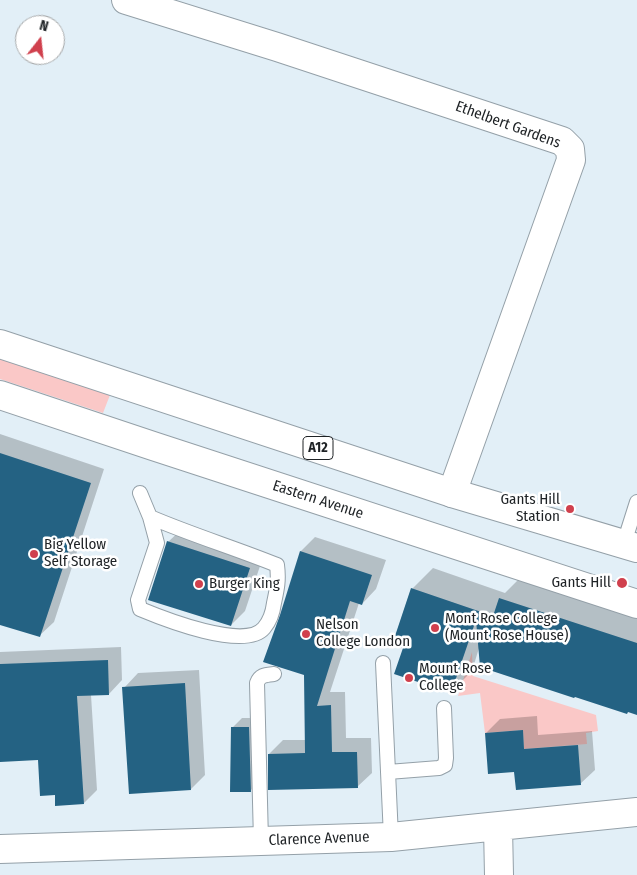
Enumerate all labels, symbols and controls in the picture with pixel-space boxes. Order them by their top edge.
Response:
north arrow [15,15,65,65]
text: N [38,17,50,35]
street label: Ethelbert Gardens [453,98,563,152]
road number: A12 [303,436,333,459]
street label: Eastern Avenue [270,477,366,523]
place label: Gants Hill Station [501,491,560,526]
marker: Gants Hill Station [564,503,576,515]
place label: Big Yellow Self Storage [44,536,117,571]
marker: Big Yellow Self Storage [28,548,40,560]
place label: Gants Hill [552,574,611,592]
place label: Burger King [209,575,280,593]
marker: Gants Hill [615,576,629,590]
marker: Burger King [193,578,205,590]
place label: Mont Rose College (Mount Rose House) [445,610,568,645]
place label: Nelson College London [316,616,410,651]
marker: Mont Rose College (Mount Rose House) [429,622,441,634]
marker: Nelson College London [300,628,312,640]
place label: Mount Rose College [419,660,491,695]
marker: Mount Rose College [403,672,415,684]
street label: Clarence Avenue [268,828,370,850]

